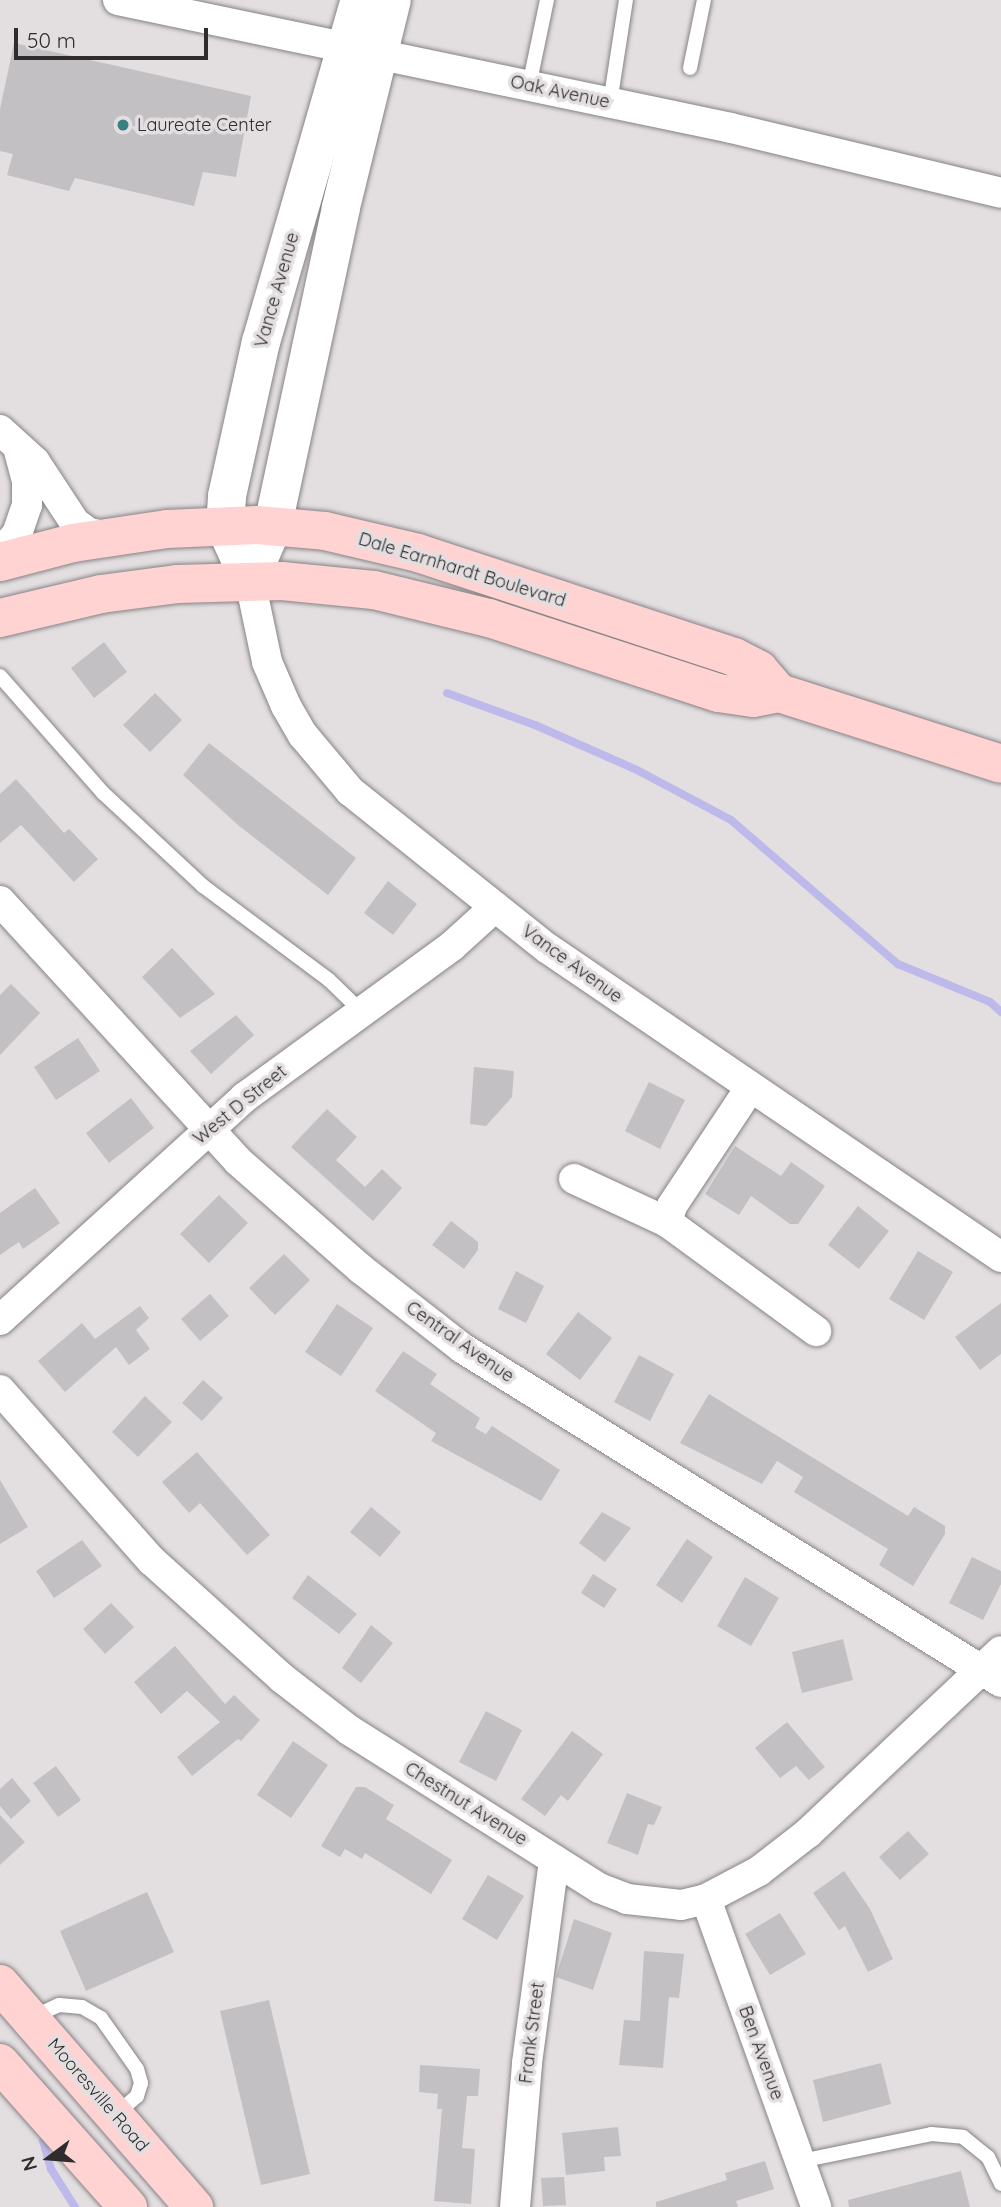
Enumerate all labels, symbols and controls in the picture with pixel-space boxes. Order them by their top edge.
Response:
scale bar [18,14,212,58]
text: 50 m [27,27,76,53]
street label: Oak Avenue [508,71,612,113]
place label: Laureate Center [137,114,272,136]
marker: Laureate Center [115,117,131,133]
street label: Vance Avenue [250,230,304,350]
street label: Dale Earnhardt Boulevard [356,528,568,612]
street label: Vance Avenue [518,920,626,1008]
street label: West D Street [189,1061,291,1149]
street label: Central Avenue [402,1297,518,1387]
street label: Chestnut Avenue [401,1758,531,1850]
street label: Frank Street [515,1981,549,2085]
street label: Ben Avenue [734,2003,788,2103]
street label: Mooresville Road [43,2034,153,2156]
north arrow [14,2123,84,2193]
text: N [15,2154,42,2174]

